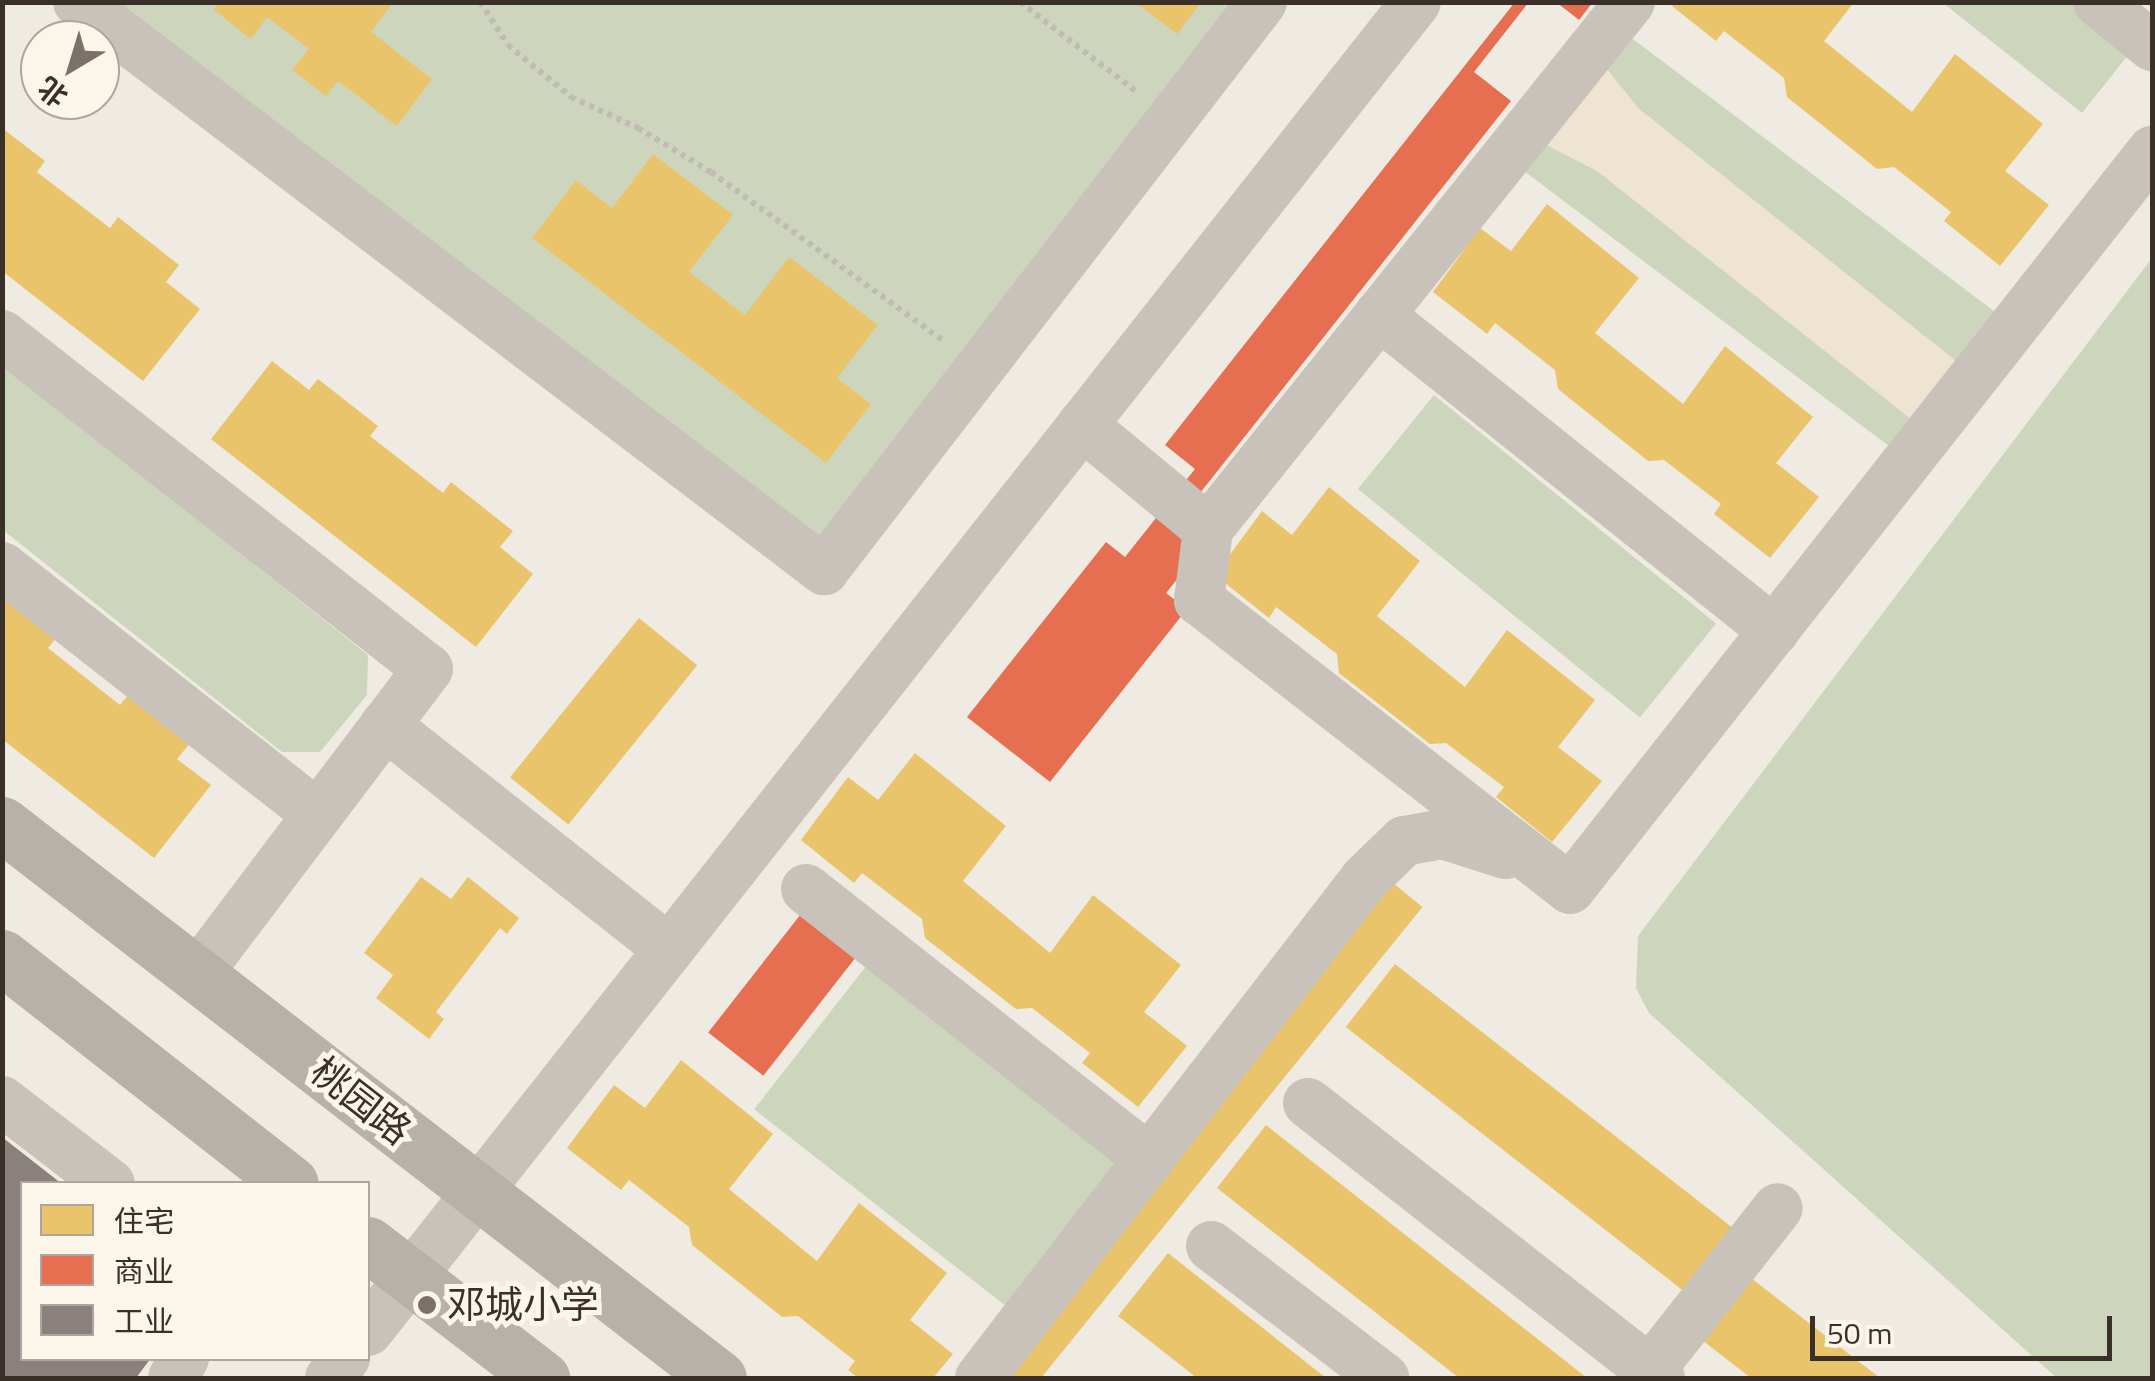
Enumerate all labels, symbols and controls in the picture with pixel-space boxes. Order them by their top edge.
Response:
north arrow [20,20,120,120]
text: 北 [28,67,77,118]
street label: 桃园路 [302,1048,420,1154]
legend [20,1181,370,1361]
text: 住宅 [114,1198,174,1244]
text: 商业 [114,1248,174,1294]
place label: 邓城小学 [447,1282,599,1328]
marker: 邓城小学 [416,1294,438,1316]
scale bar [1815,1296,2118,1358]
text: 工业 [114,1298,174,1344]
text: 50 m [1827,1310,1892,1356]

